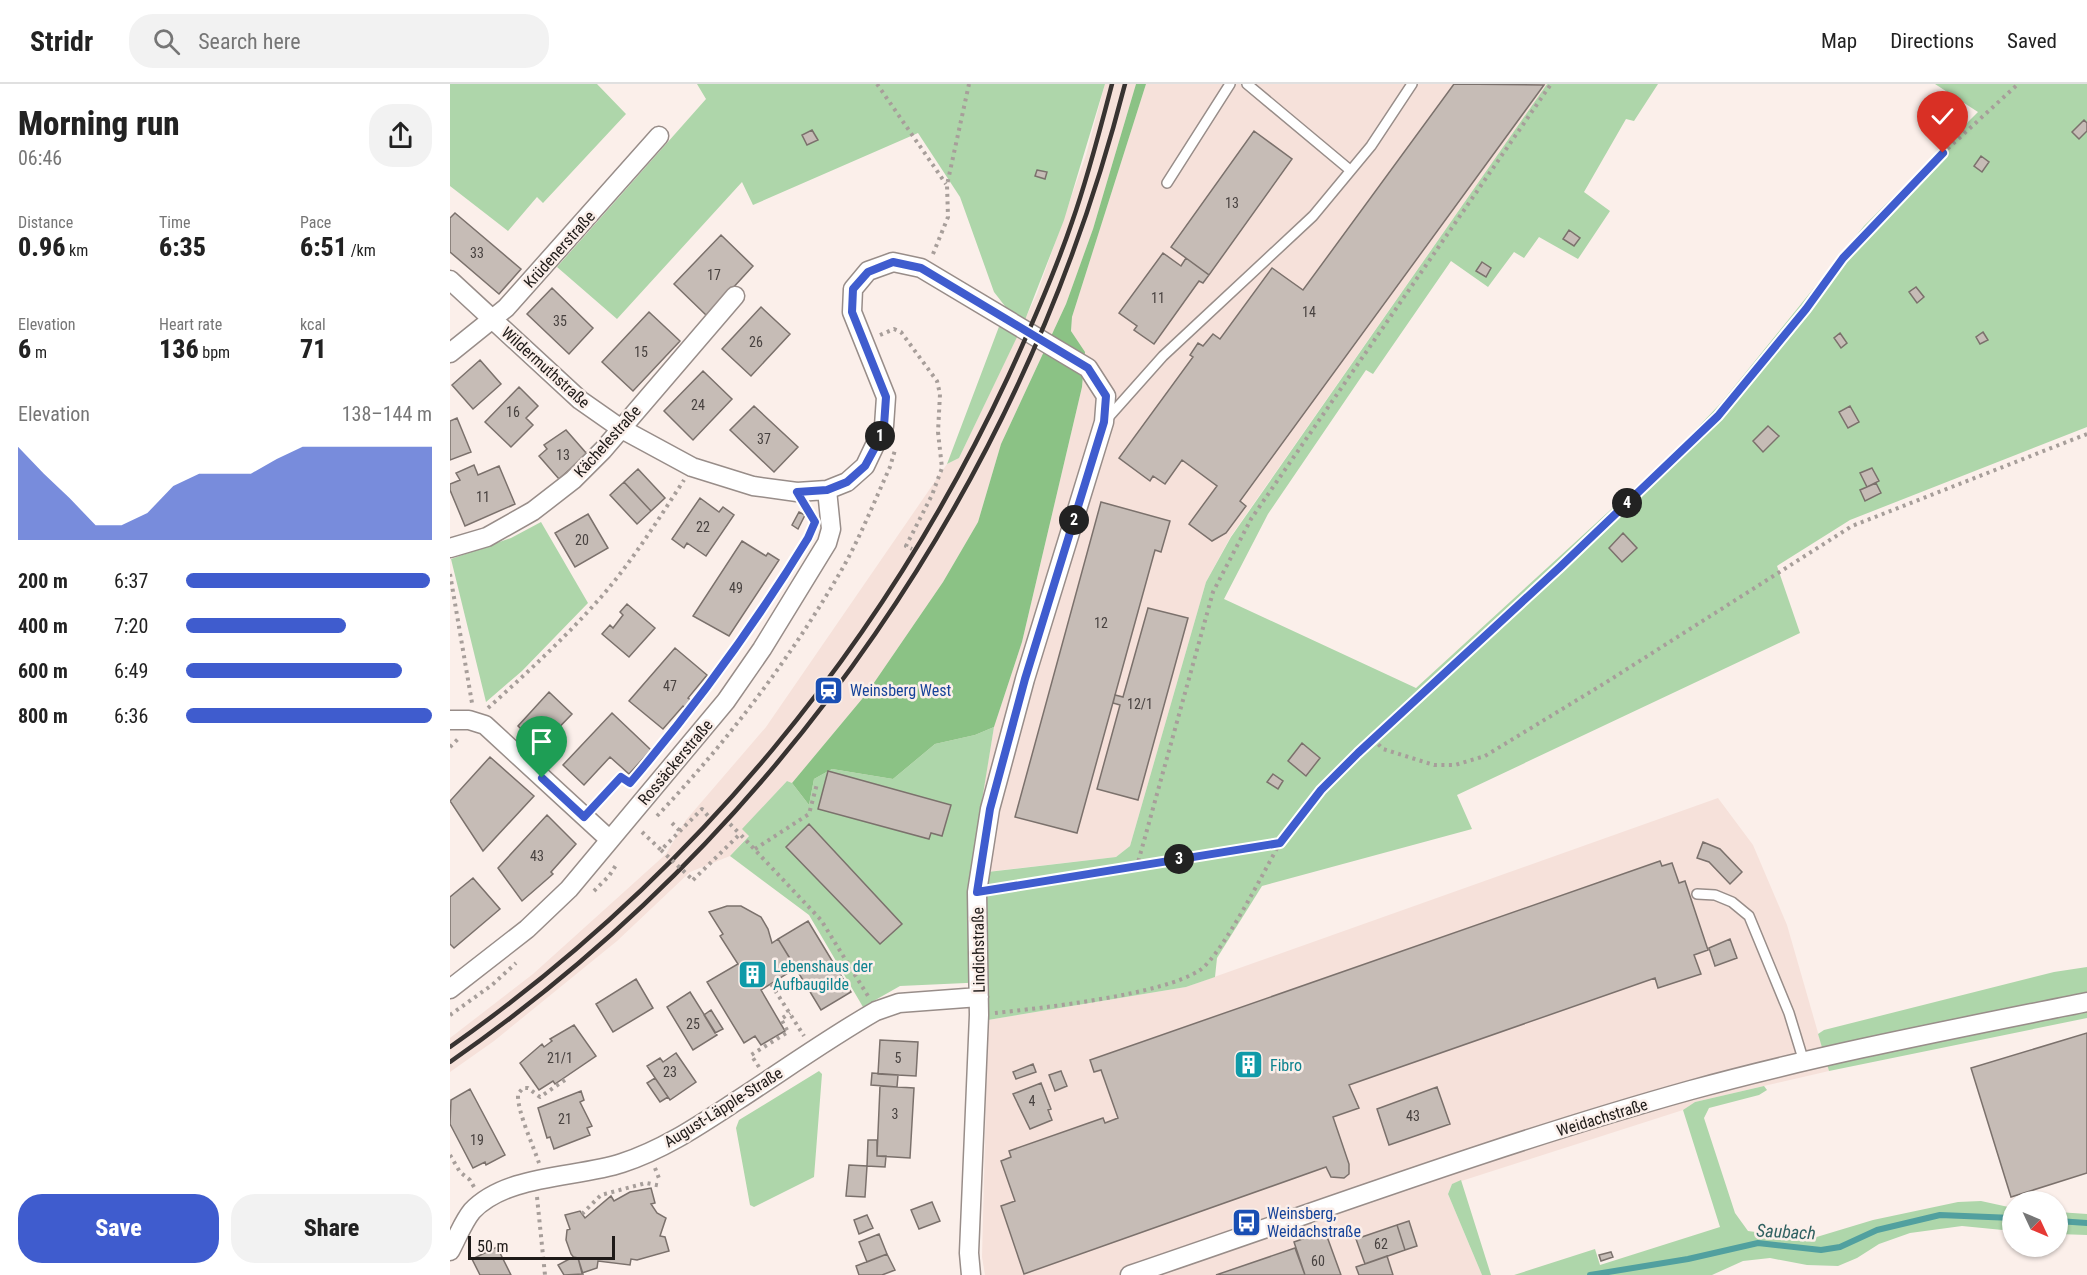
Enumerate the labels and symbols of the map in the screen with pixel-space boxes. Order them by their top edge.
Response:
pin [1917,91,1968,153]
house number: 13 [1225,195,1239,211]
street label: Krüdenerstraße [520,207,599,292]
house number: 33 [470,245,484,261]
house number: 17 [707,267,721,283]
house number: 11 [1151,290,1165,306]
house number: 14 [1302,304,1316,320]
house number: 35 [553,313,567,329]
street label: Wildermuthstraße [498,323,594,412]
house number: 26 [749,334,763,350]
house number: 15 [634,344,648,360]
house number: 24 [691,397,705,413]
street label: Kächelestraße [570,401,645,481]
house number: 16 [506,404,520,420]
pin: 1 [865,421,895,451]
house number: 37 [757,431,771,447]
house number: 13 [556,447,570,463]
pin: 4 [1612,488,1642,518]
house number: 11 [476,489,490,505]
pin: 2 [1059,505,1089,535]
house number: 22 [696,519,710,535]
house number: 20 [575,532,589,548]
house number: 49 [729,580,743,596]
house number: 12 [1094,615,1108,631]
station icon: Weinsberg West [813,674,845,706]
house number: 47 [663,678,677,694]
place label: Weinsberg West [850,681,952,700]
house number: 12/1 [1127,696,1153,712]
pin [516,716,567,778]
street label: Rossäckerstraße [634,716,717,809]
pin: 3 [1164,844,1194,874]
house number: 43 [530,848,544,864]
street label: Lindichstraße [968,907,989,993]
place label: Lebenshaus der Aufbaugilde [773,957,873,994]
building icon: Lebenshaus der Aufbaugilde [736,959,768,991]
house number: 25 [686,1016,700,1032]
building icon: Fibro [1233,1049,1265,1081]
house number: 21/1 [547,1050,573,1066]
house number: 5 [895,1050,902,1066]
place label: Fibro [1270,1056,1302,1075]
street label: August-Läpple-Straße [661,1063,786,1151]
house number: 23 [663,1064,677,1080]
house number: 4 [1029,1093,1036,1109]
street label: Weidachstraße [1554,1095,1650,1140]
house number: 3 [892,1106,898,1122]
house number: 43 [1406,1108,1420,1124]
house number: 21 [558,1111,572,1127]
house number: 19 [470,1132,484,1148]
north arrow [2002,1191,2068,1257]
place label: Weinsberg, Weidachstraße [1267,1204,1361,1241]
bus stop icon: Weinsberg, Weidachstraße [1230,1206,1262,1238]
water label: Saubach [1756,1219,1816,1244]
scale bar [468,1233,615,1260]
house number: 62 [1374,1236,1388,1252]
house number: 60 [1311,1253,1325,1269]

